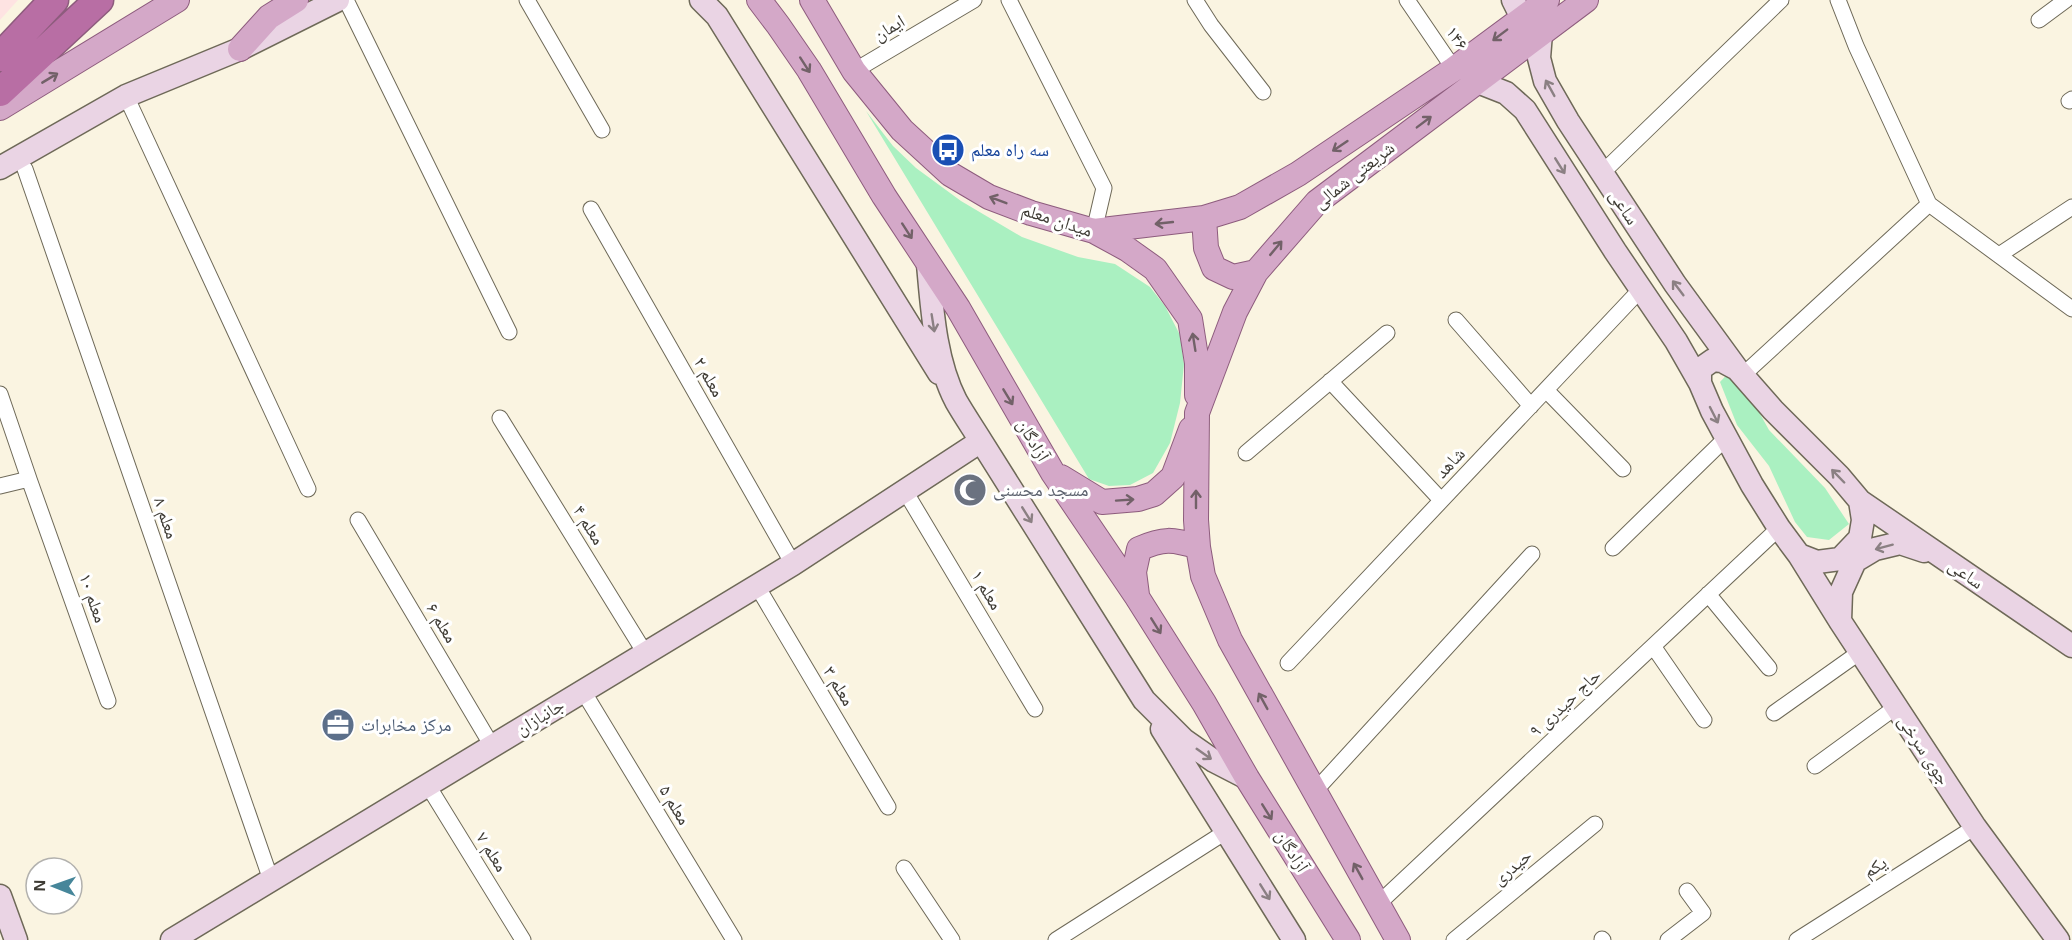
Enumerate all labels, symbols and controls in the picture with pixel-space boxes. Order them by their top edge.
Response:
street label: ایمان [870,11,909,46]
street label: ۱۴۶ [1442,22,1472,54]
one-way arrow [1492,28,1508,41]
one-way arrow [799,56,811,72]
one-way arrow [41,71,58,83]
one-way arrow [1544,80,1555,98]
one-way arrow [1415,116,1431,128]
bus stop icon: سه راه معلم [930,132,966,168]
street label: شریعتی شمالی [1310,137,1399,213]
place label: سه راه معلم [971,140,1049,162]
one-way arrow [1332,140,1349,152]
one-way arrow [1554,157,1566,174]
street label: ساعی [1604,186,1643,229]
one-way arrow [989,194,1008,205]
street label: میدان معلم [1019,199,1095,243]
one-way arrow [1155,218,1175,229]
one-way arrow [901,222,913,239]
one-way arrow [1269,241,1283,256]
one-way arrow [1671,280,1684,296]
one-way arrow [928,312,939,332]
one-way arrow [1188,333,1199,353]
street label: معلم ۲ [688,354,728,401]
one-way arrow [1003,388,1015,405]
one-way arrow [1709,405,1721,423]
street label: آزادگان [1012,415,1054,466]
street label: شاهد [1431,444,1469,482]
one-way arrow [1831,468,1845,483]
mosque icon: مسجد محسنی [952,472,988,508]
place label: مسجد محسنی [993,480,1088,501]
one-way arrow [1190,490,1202,510]
street label: معلم ۸ [148,495,182,542]
one-way arrow [1114,495,1134,506]
street label: معلم ۴ [568,502,609,549]
one-way arrow [1022,506,1034,523]
one-way arrow [1875,542,1894,554]
street label: ساعی [1944,555,1987,594]
street label: معلم ۱ [966,567,1007,614]
street label: معلم ۱۰ [73,571,111,626]
street label: معلم ۶ [421,600,462,647]
one-way arrow [1150,618,1163,635]
street label: معلم ۳ [818,663,859,710]
street label: حاج حیدری ۹ [1525,665,1606,742]
one-way arrow [1257,693,1269,710]
street label: جانبازان [512,695,568,740]
office icon: مرکز مخابرات [320,707,356,743]
street label: جوی سرخی [1893,711,1954,789]
place label: مرکز مخابرات [361,715,451,736]
one-way arrow [1195,748,1212,760]
street label: معلم ۵ [654,782,695,829]
one-way arrow [1261,803,1274,820]
street label: آزادگان [1271,826,1313,876]
street label: معلم ۷ [471,829,512,876]
street label: حیدری [1489,845,1536,890]
street label: یکم [1860,852,1892,884]
north arrow [24,856,84,916]
one-way arrow [1352,863,1364,880]
text: N [31,880,48,892]
one-way arrow [1259,883,1271,900]

